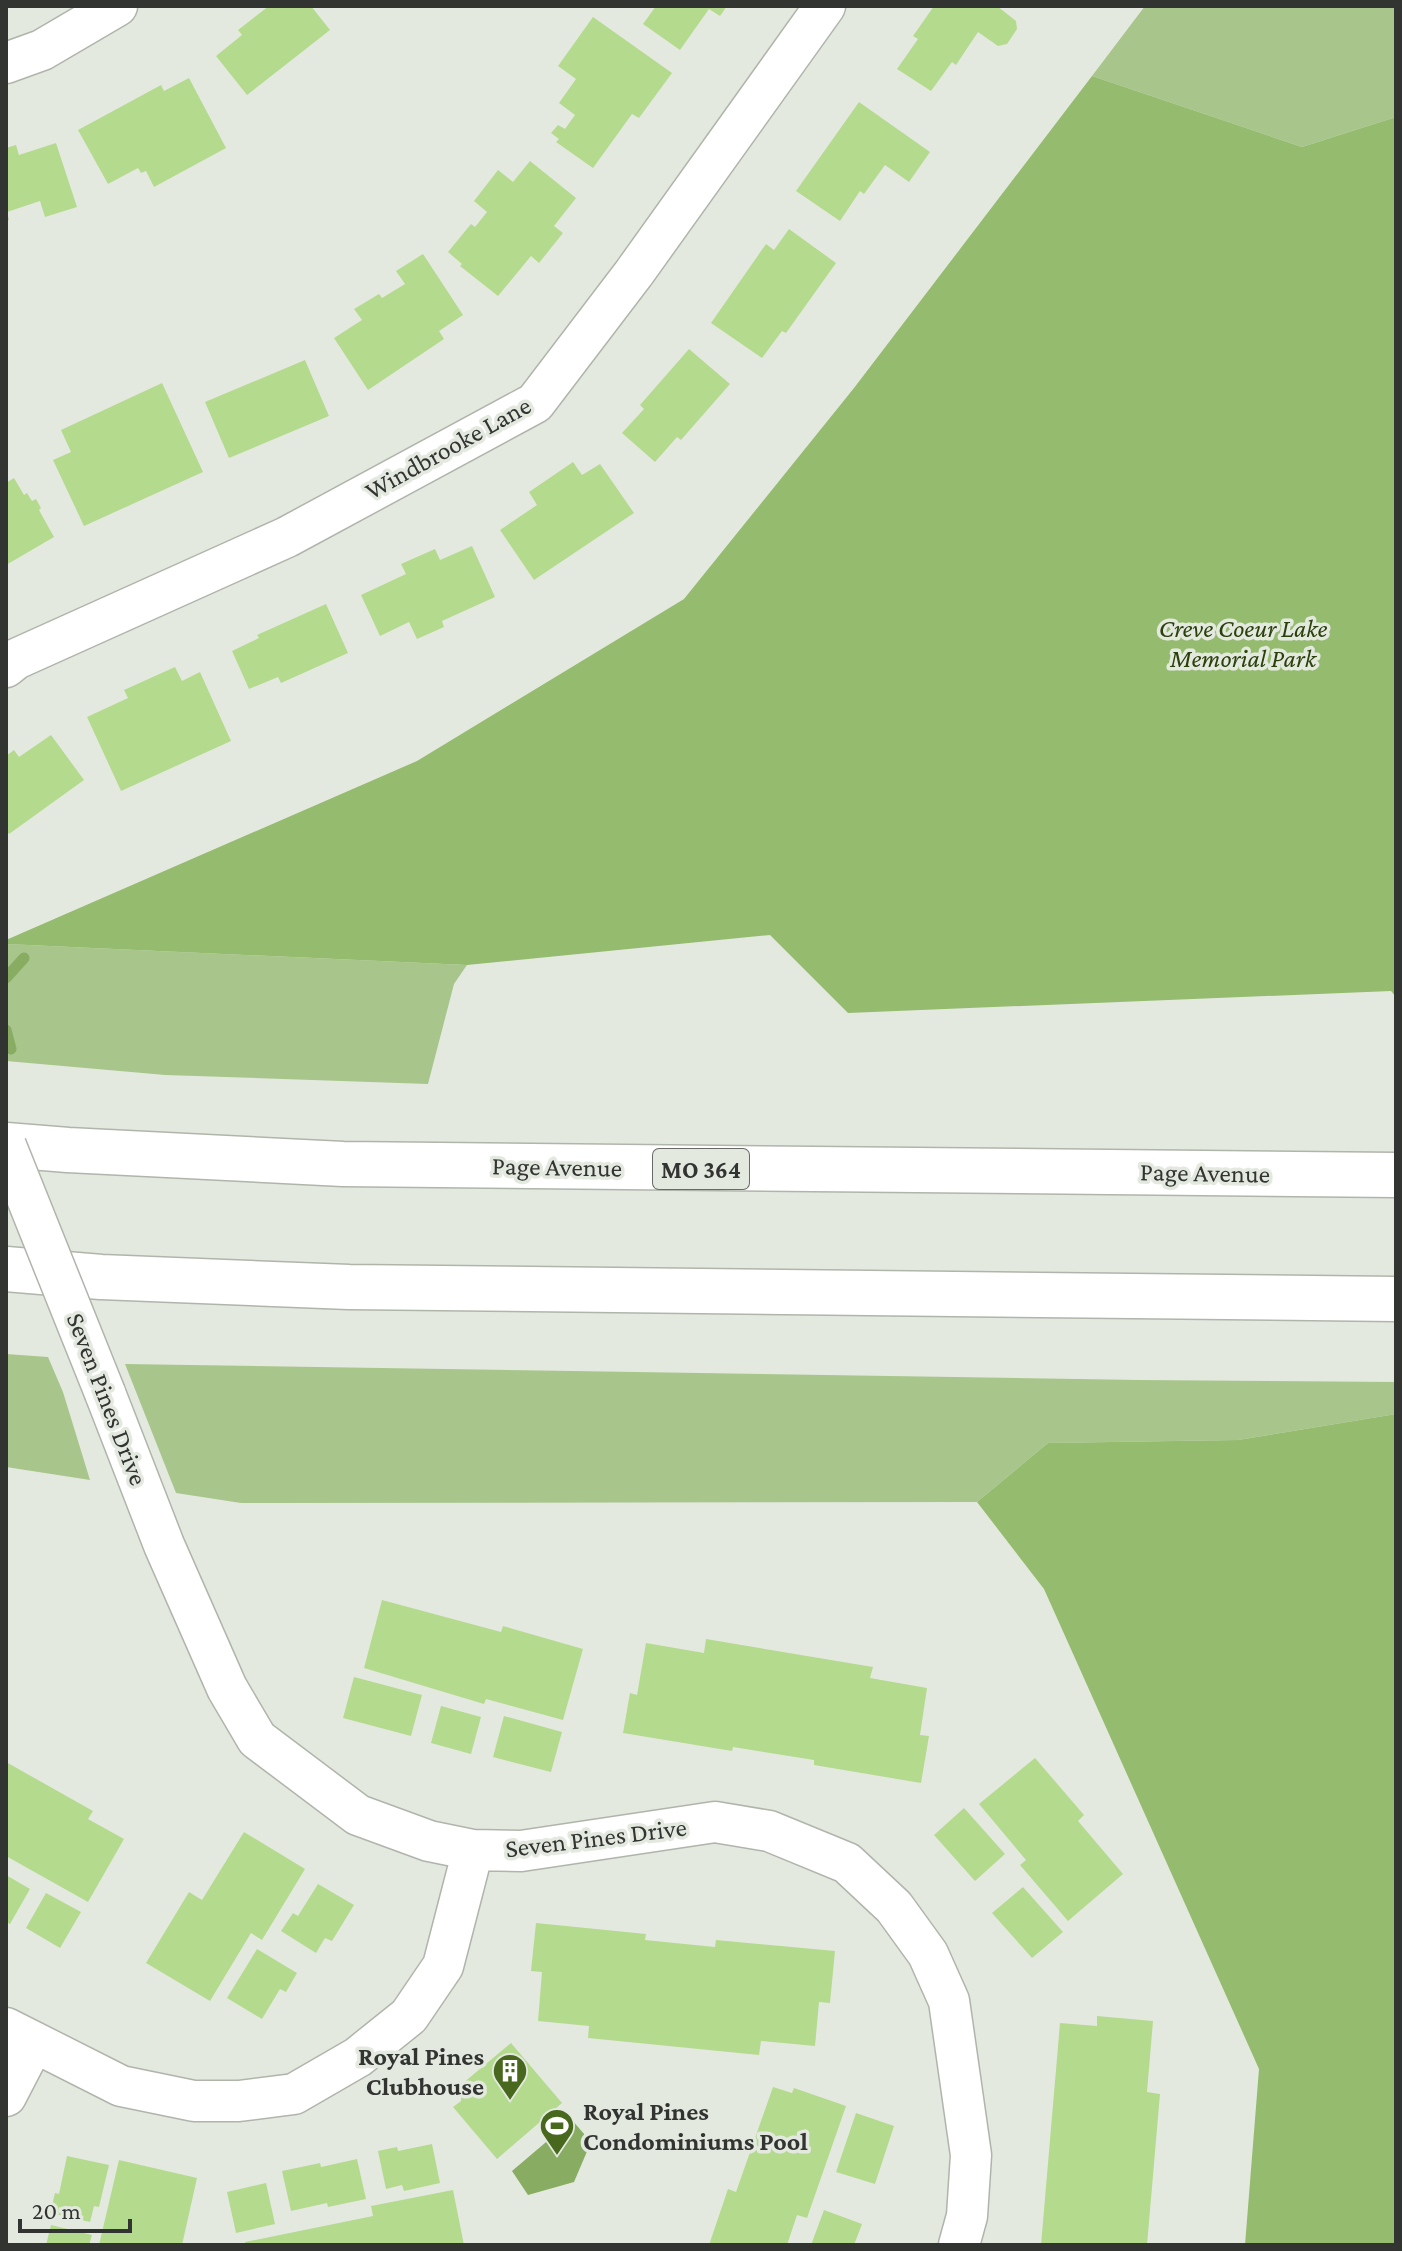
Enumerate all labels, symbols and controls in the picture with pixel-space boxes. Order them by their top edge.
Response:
street label: Windbrooke Lane [360,391,536,505]
park label: Creve Coeur Lake Memorial Park [1159,614,1327,673]
road number: MO 364 [653,1149,749,1189]
street label: Page Avenue [492,1151,622,1183]
street label: Page Avenue [1140,1157,1270,1189]
street label: Seven Pines Drive [61,1309,153,1489]
street label: Seven Pines Drive [504,1812,688,1864]
place label: Royal Pines Clubhouse [358,2042,484,2101]
building icon: Royal Pines Clubhouse [491,2052,529,2102]
place label: Royal Pines Condominiums Pool [583,2097,808,2156]
sports icon: Royal Pines Condominiums Pool [538,2107,576,2157]
scale bar [20,2183,130,2233]
text: 20 m [32,2197,81,2224]

